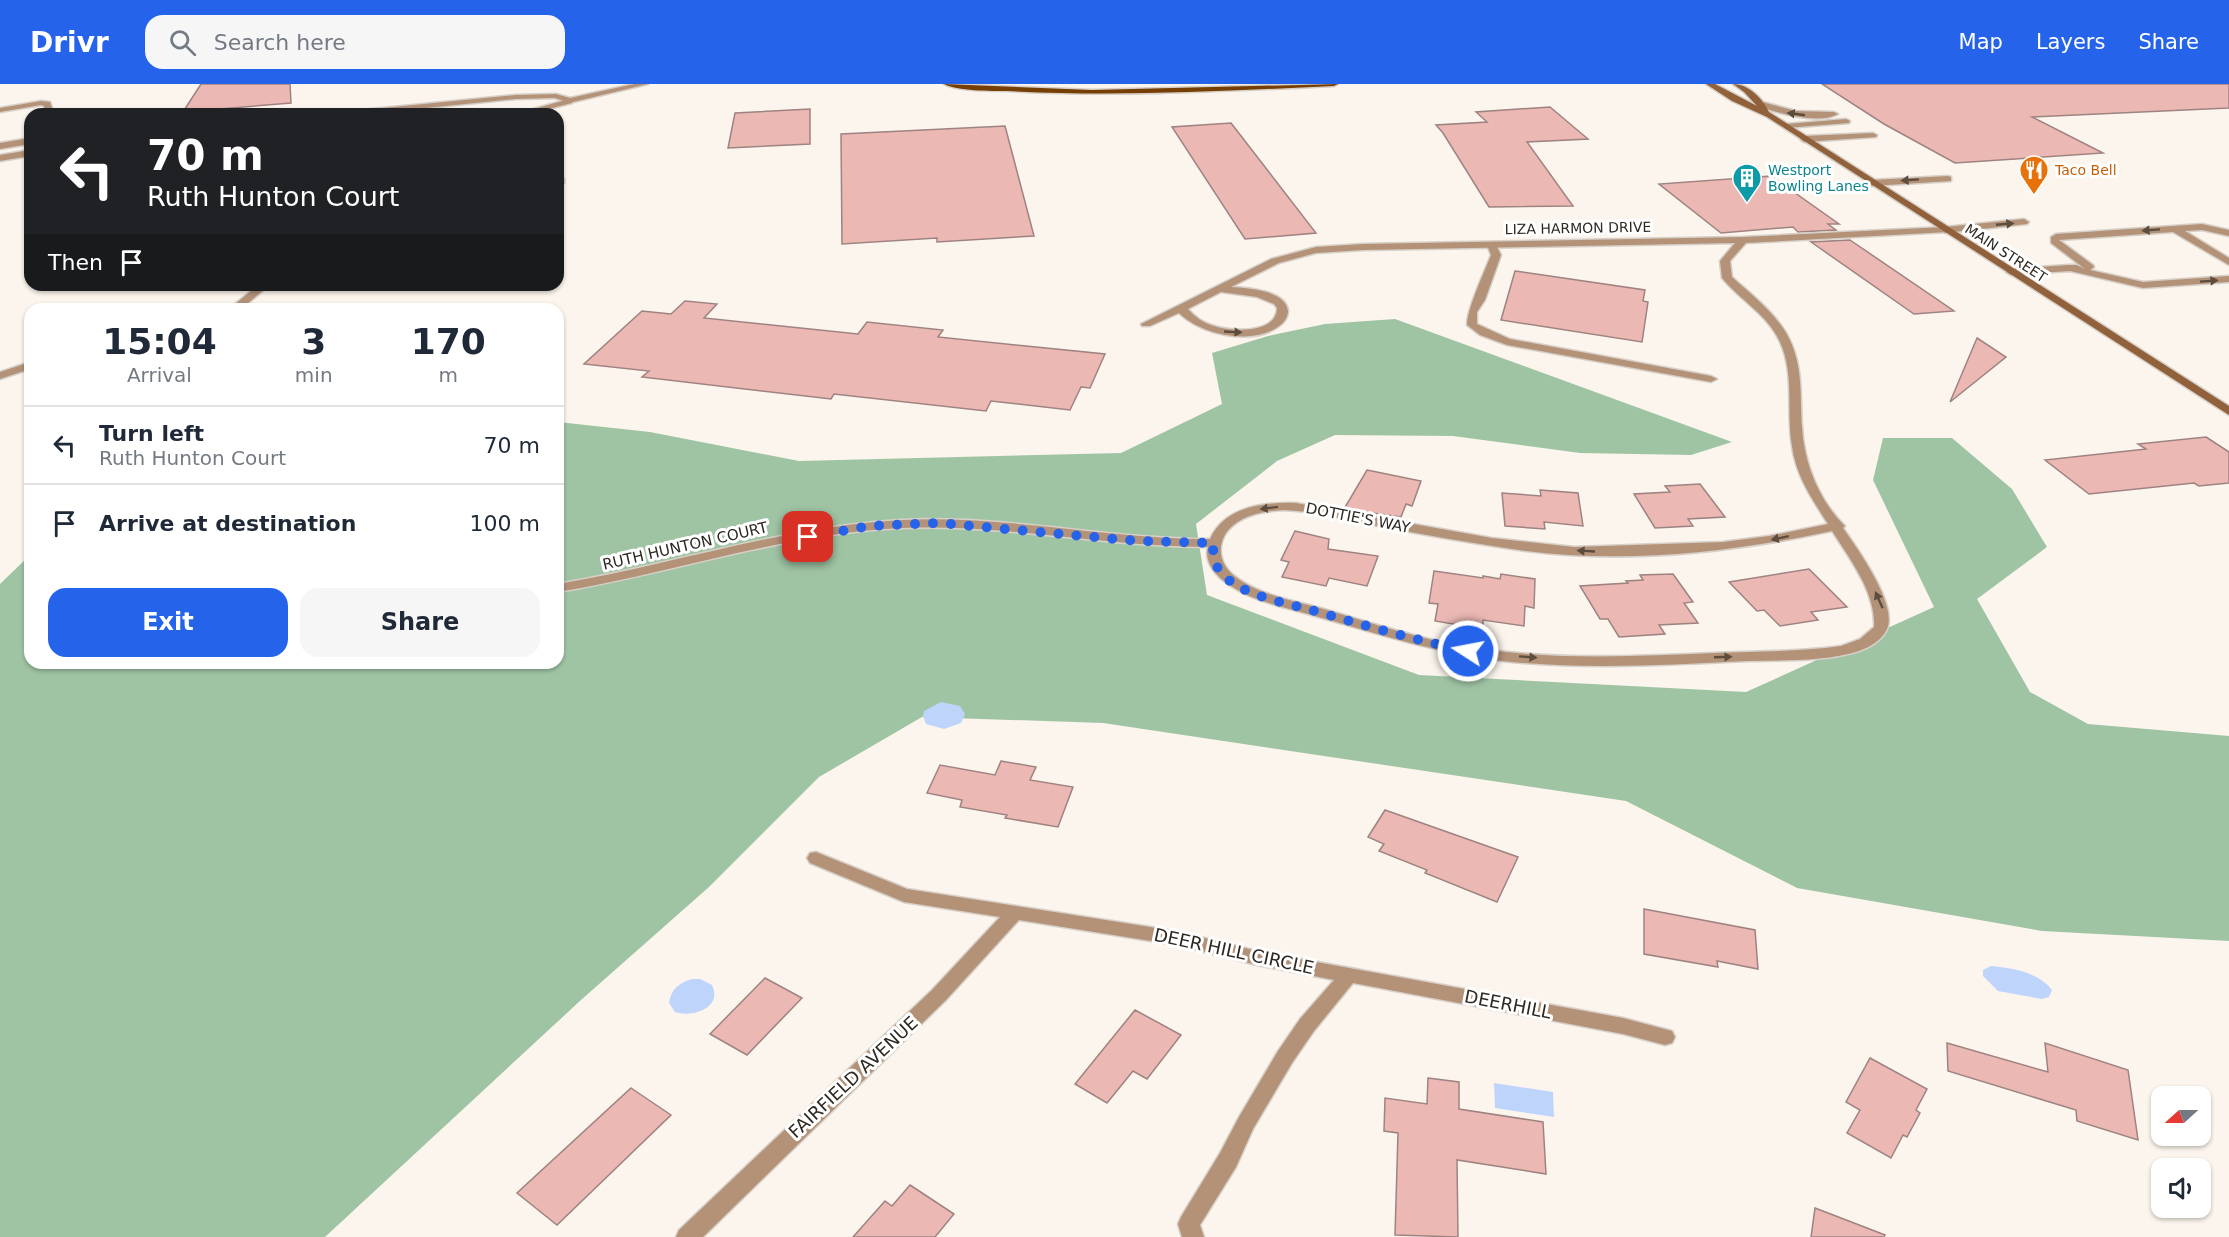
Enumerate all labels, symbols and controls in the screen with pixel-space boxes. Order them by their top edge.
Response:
search box [145,15,565,69]
text: Drivr [30,26,109,59]
icon: search [166,26,199,59]
text: Search here [214,30,346,55]
text: Map [1959,30,2003,54]
text: Layers [2036,30,2105,54]
text: Share [2138,30,2199,54]
one-way arrow [1786,109,1805,118]
text: 70 m [147,131,264,180]
icon: left [48,132,126,210]
restaurant icon: Taco Bell [2018,154,2050,196]
building icon: Westport Bowling Lanes [1731,162,1763,204]
place label: Westport Bowling Lanes [1768,162,1869,194]
place label: Taco Bell [2054,162,2117,178]
one-way arrow [1901,175,1920,185]
text: Ruth Hunton Court [147,181,399,212]
street label: LIZA HARMON DRIVE [1505,219,1651,237]
one-way arrow [1996,219,2015,229]
street label: MAIN STREET [1962,221,2050,286]
one-way arrow [2141,225,2160,235]
icon: arrive [115,246,148,279]
text: Then [48,250,103,275]
one-way arrow [2199,277,2218,286]
text: 15:04 [102,321,217,362]
text: 3 [301,321,326,362]
text: 170 [411,321,486,362]
one-way arrow [1223,327,1242,336]
text: Arrival [127,363,192,387]
text: min [295,363,333,387]
text: m [439,363,458,387]
text: Turn left [99,421,204,446]
icon: left [48,429,81,462]
text: 70 m [484,433,540,458]
text: Ruth Hunton Court [99,446,286,470]
street label: DOTTIE'S WAY [1304,499,1413,537]
one-way arrow [1260,504,1279,513]
icon: arrive [48,507,81,540]
text: Arrive at destination [99,511,356,536]
text: 100 m [470,511,540,536]
pin [782,511,833,562]
street label: RUTH HUNTON COURT [601,518,770,574]
icon: arrive [791,520,824,553]
one-way arrow [1771,534,1790,543]
one-way arrow [1577,547,1596,556]
button: Exit [48,588,288,657]
button: Share [300,588,540,657]
one-way arrow [1874,592,1883,609]
position arrow [1436,619,1500,683]
one-way arrow [1519,652,1538,662]
one-way arrow [1714,653,1733,662]
street label: DEER HILL CIRCLE [1152,924,1316,978]
street label: DEERHILL [1463,985,1553,1023]
street label: FAIRFIELD AVENUE [784,1012,922,1142]
north arrow [2151,1086,2211,1146]
map controls [2151,1086,2211,1218]
button: sound [2151,1158,2211,1218]

